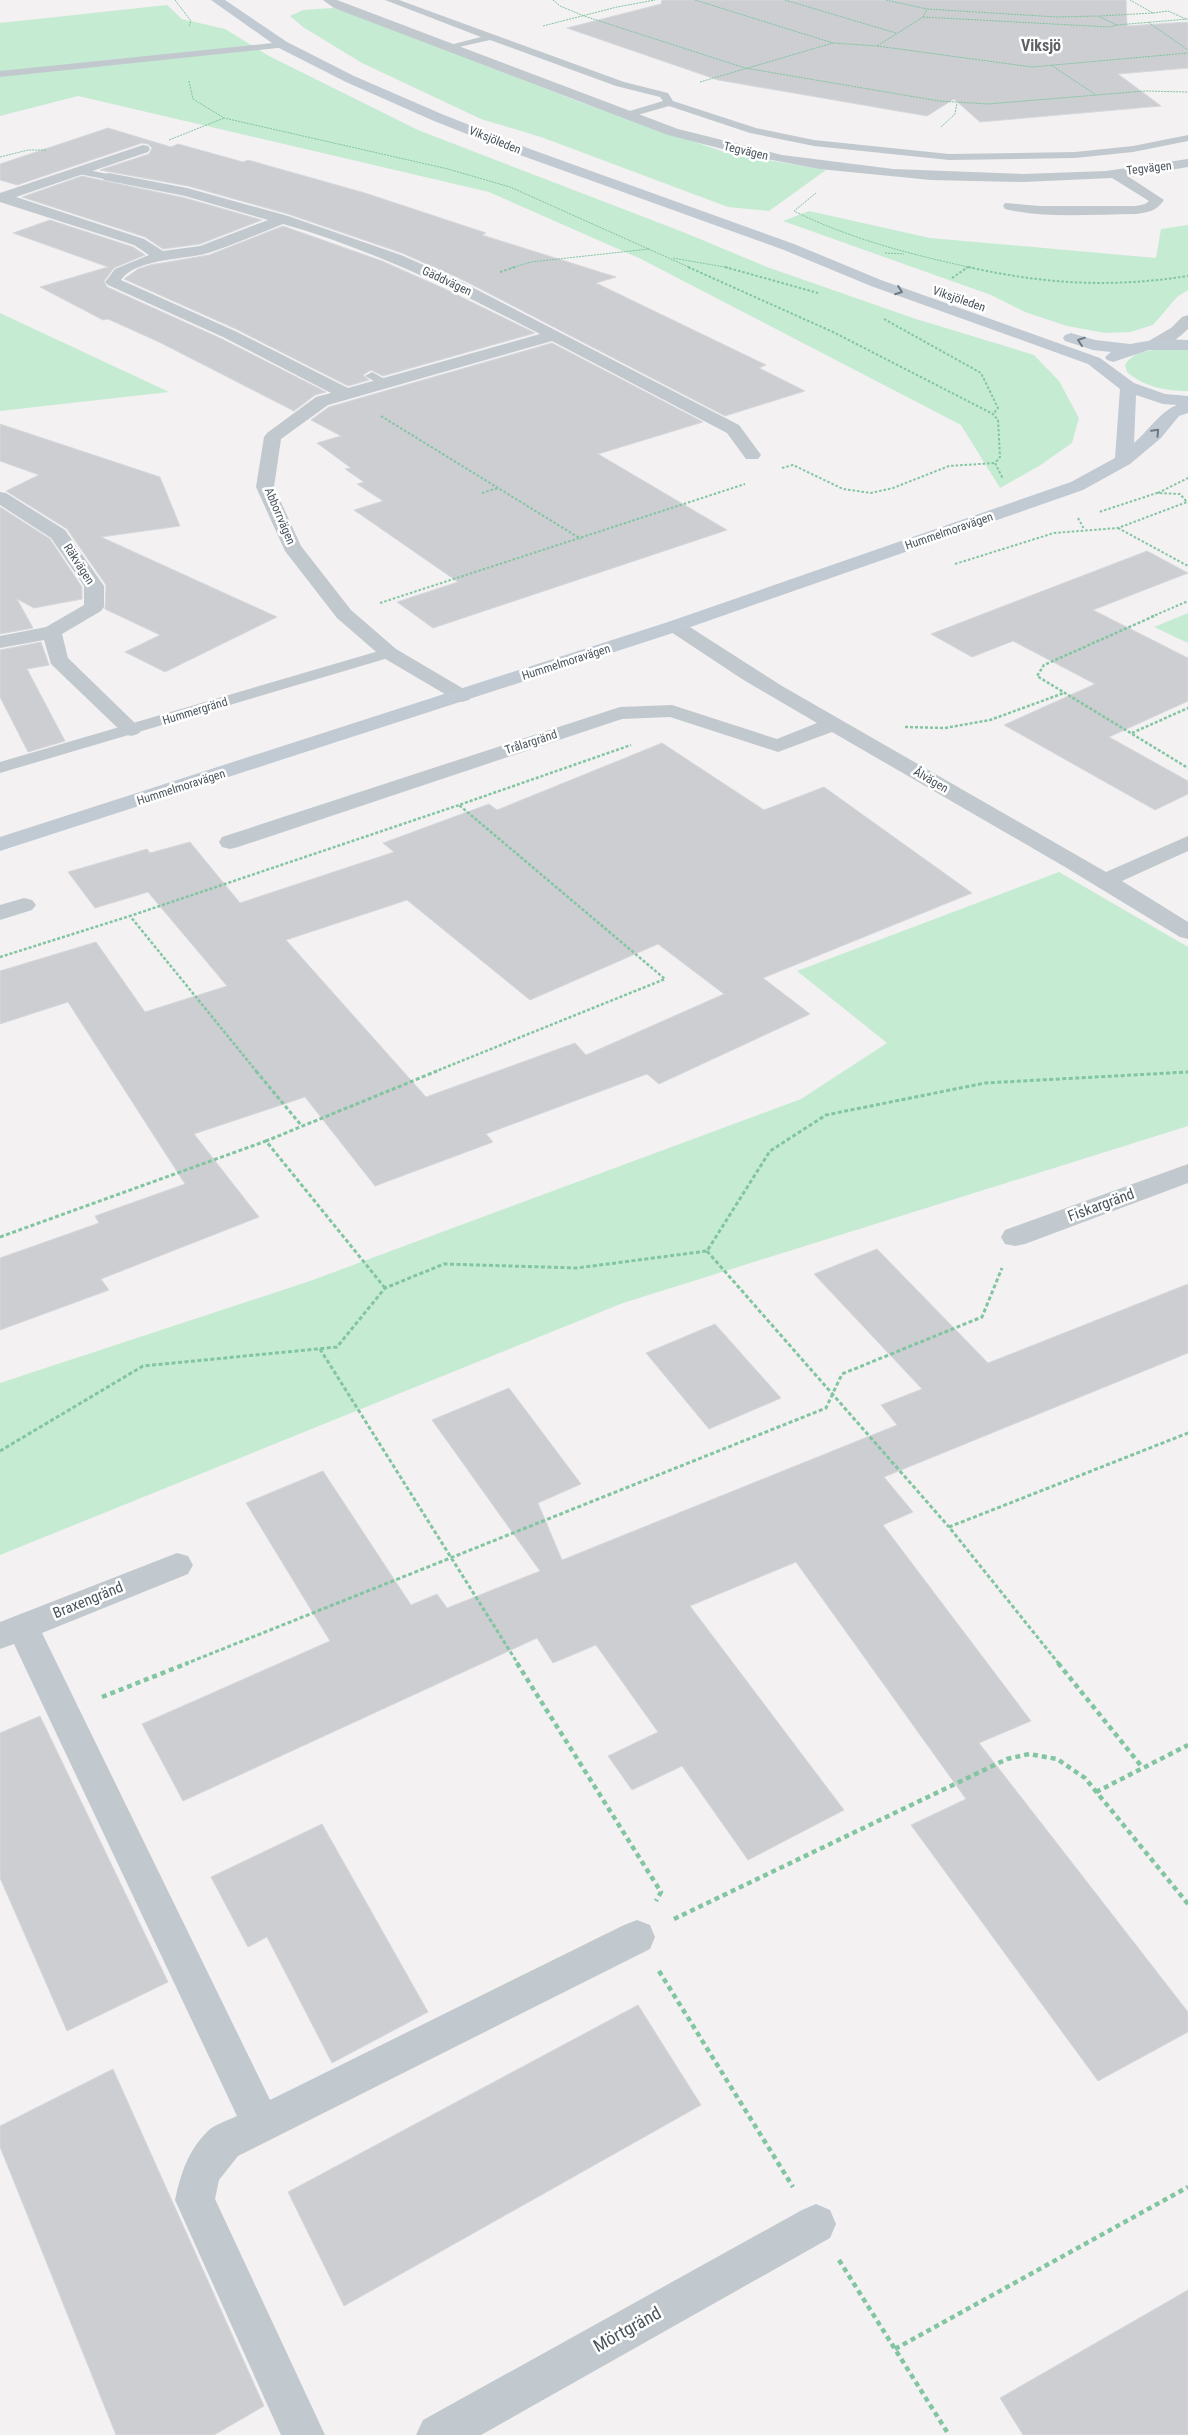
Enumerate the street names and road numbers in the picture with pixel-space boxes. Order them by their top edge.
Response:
street label: Viksjöleden [467,123,523,157]
street label: Tegvägen [722,139,770,163]
street label: Tegvägen [1126,158,1173,178]
street label: Gäddvägen [420,263,474,299]
street label: Viksjöleden [931,283,987,315]
street label: Abborrvägen [262,485,298,547]
street label: Hummelmoravägen [903,509,995,553]
street label: Räkvägen [61,541,97,587]
street label: Hummelmoravägen [520,641,612,683]
street label: Hummergränd [161,694,229,728]
street label: Trålargränd [503,727,559,757]
street label: Ålvägen [911,763,952,796]
street label: Hummelmoravägen [135,766,227,808]
street label: Fiskargränd [1065,1185,1137,1225]
street label: Braxengränd [50,1578,126,1622]
street label: Mörtgränd [589,2302,665,2356]

